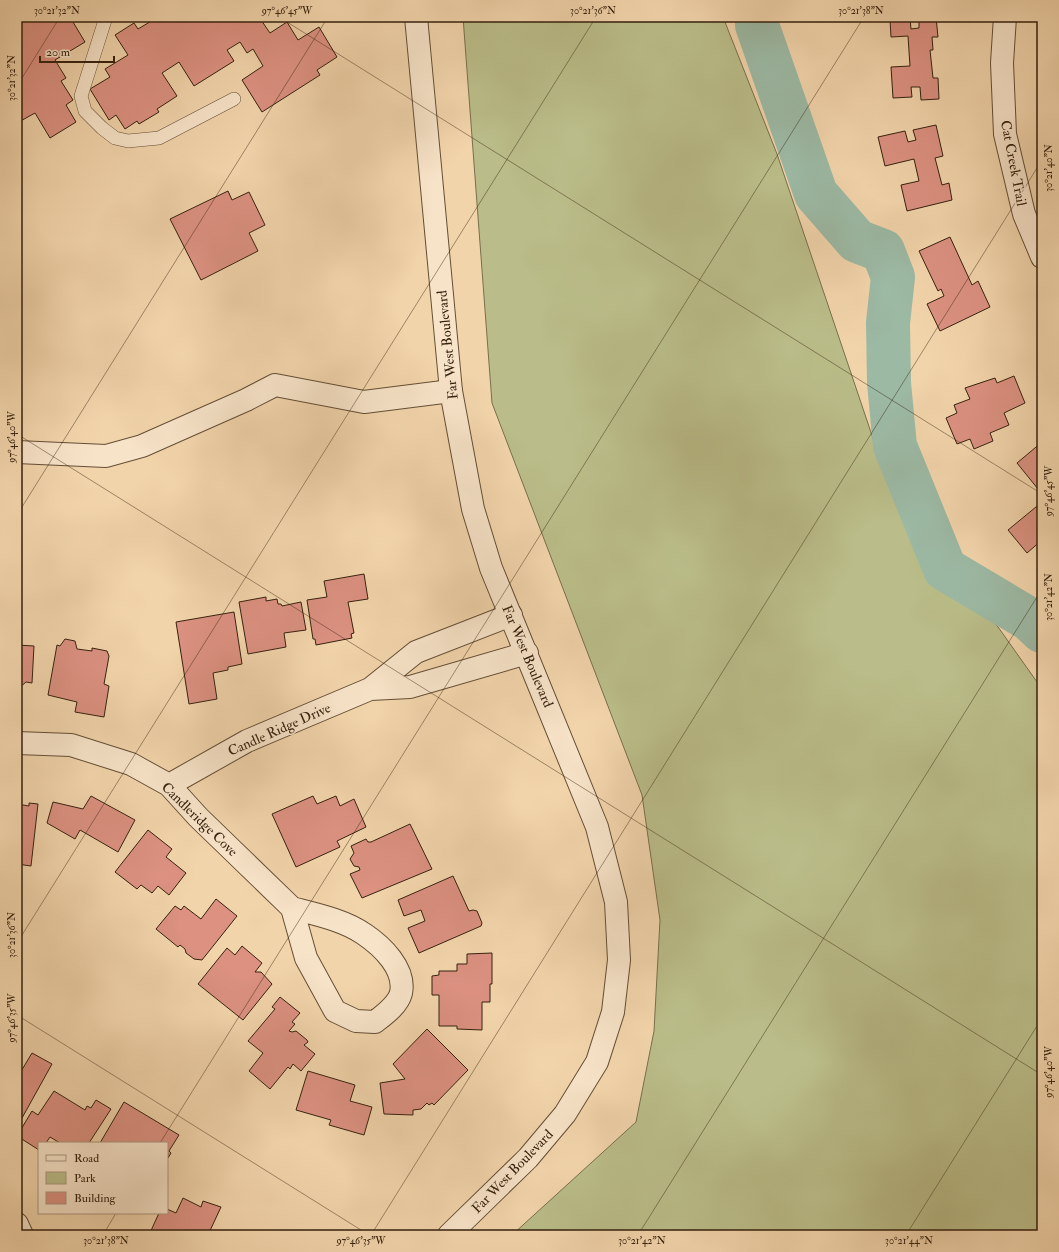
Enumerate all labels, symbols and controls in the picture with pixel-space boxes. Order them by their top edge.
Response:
text: 30°21'32"N [34,5,80,17]
text: 97°46'45"W [261,5,313,17]
text: 30°21'36"N [570,5,616,17]
text: 30°21'38"N [838,5,884,17]
scale bar [40,38,114,64]
text: 20 m [46,45,71,60]
text: 30°21'32"N [6,55,18,101]
street label: Cat Creek Trail [997,119,1030,208]
text: 30°21'40"N [1043,144,1055,192]
street label: Far West Boulevard [433,289,462,400]
text: 97°46'40"W [6,411,18,464]
text: 97°46'45"W [1043,465,1055,517]
text: 30°21'42"N [1043,573,1055,621]
street label: Far West Boulevard [498,602,557,710]
street label: Candle Ridge Drive [225,699,333,760]
street label: Candleridge Cove [158,779,241,860]
text: 30°21'36"N [6,912,18,958]
text: 97°46'35"W [6,993,18,1044]
text: 97°46'40"W [1043,1046,1055,1099]
street label: Far West Boulevard [468,1126,557,1217]
legend [38,1142,168,1214]
text: Road [74,1151,99,1166]
text: Park [74,1171,96,1186]
text: Building [74,1191,117,1206]
text: 30°21'38"N [83,1235,129,1247]
text: 97°46'35"W [335,1235,386,1247]
text: 30°21'42"N [618,1235,666,1247]
text: 30°21'44"N [885,1235,933,1247]

